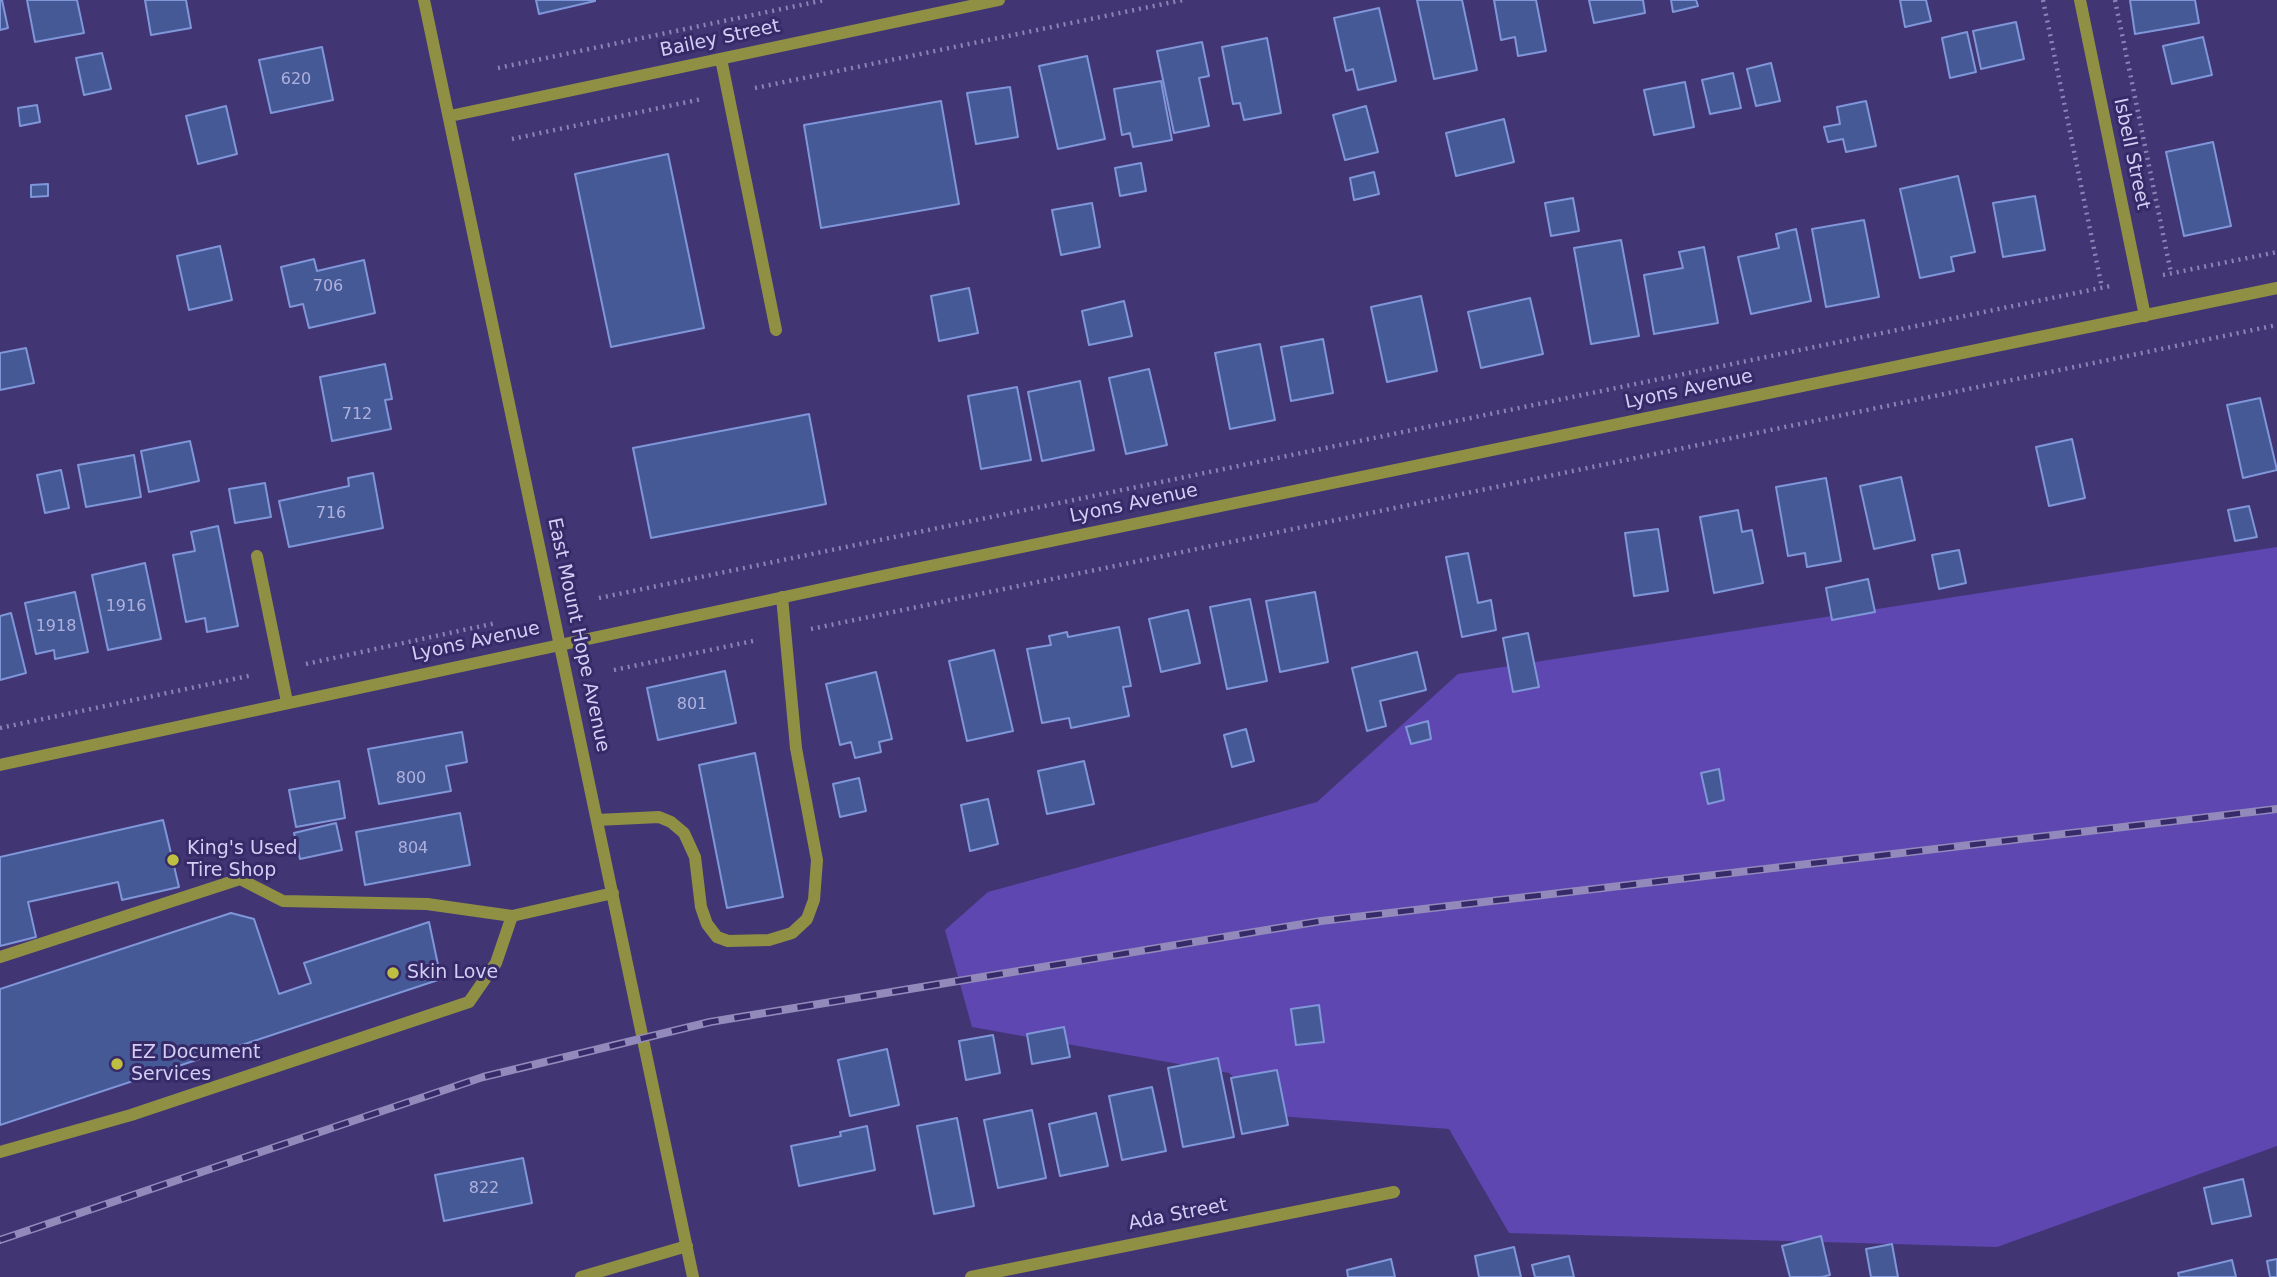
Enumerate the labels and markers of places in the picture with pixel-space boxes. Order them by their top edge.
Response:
place label: King's Used Tire Shop [187,838,298,882]
marker: King's Used Tire Shop [165,852,181,868]
place label: Skin Love [407,962,498,984]
marker: Skin Love [385,965,401,981]
place label: EZ Document Services [131,1042,260,1086]
marker: EZ Document Services [109,1056,125,1072]

